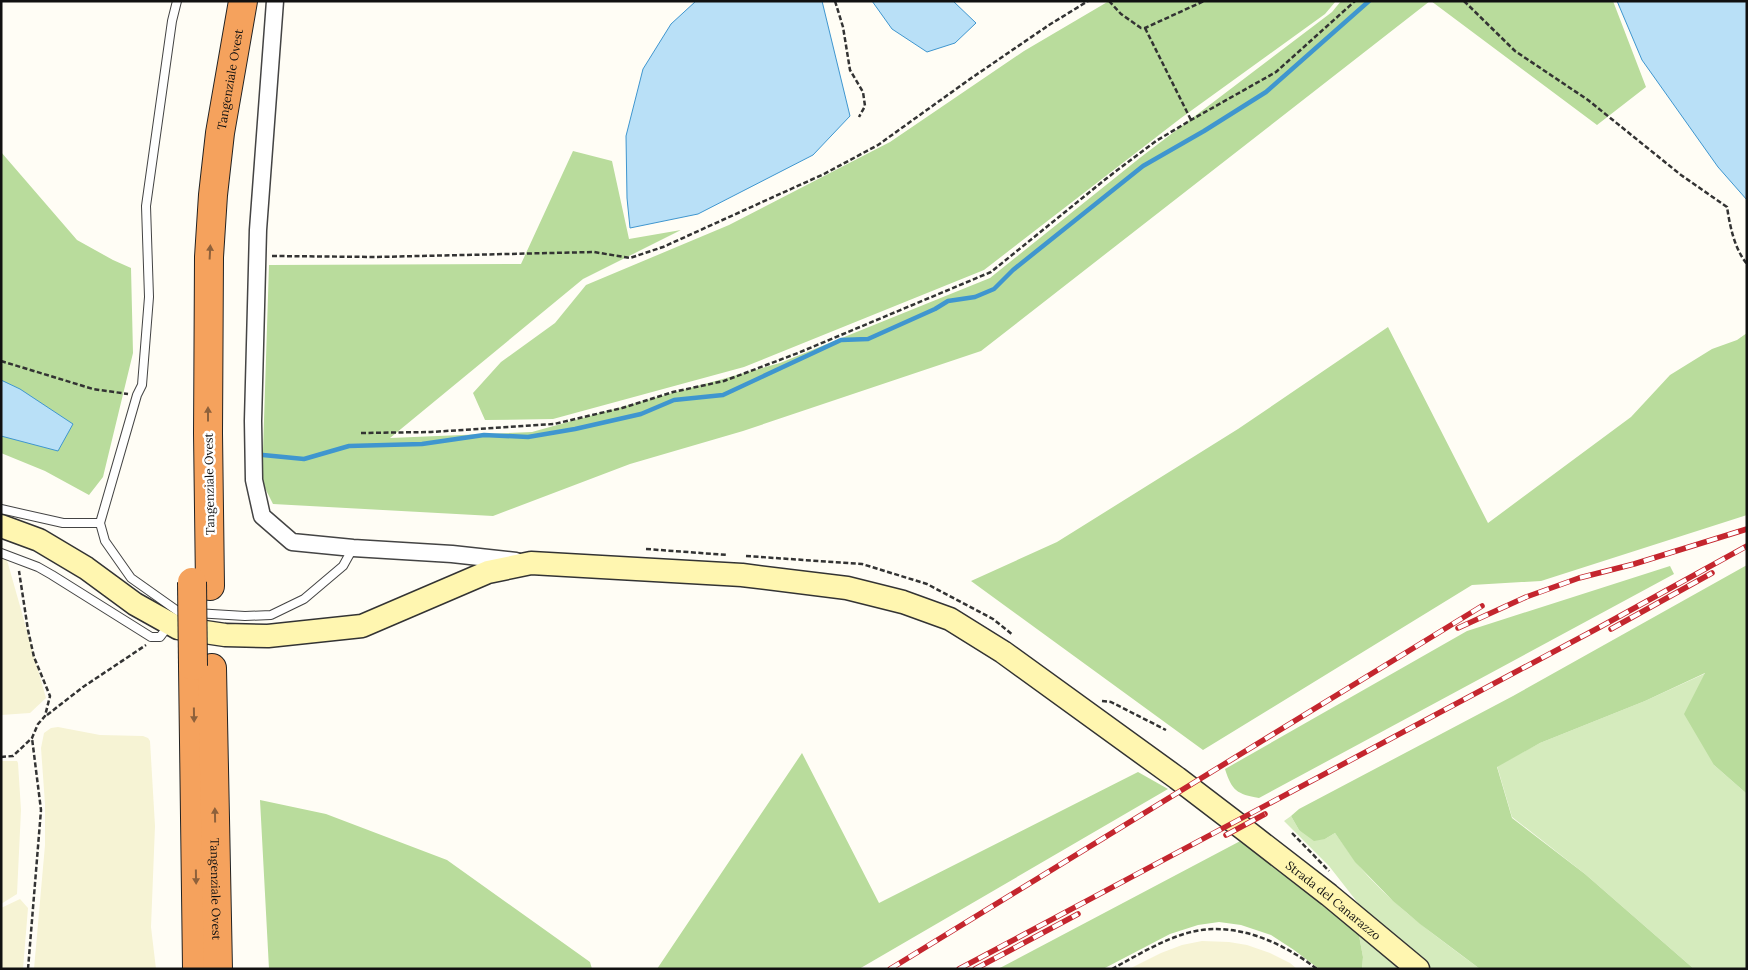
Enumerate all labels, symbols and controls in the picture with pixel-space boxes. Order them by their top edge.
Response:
street label: Tangenziale Ovest [213,27,246,131]
one-way arrow [206,244,214,260]
one-way arrow [204,406,212,422]
street label: Tangenziale Ovest [201,432,217,535]
one-way arrow [190,707,198,723]
one-way arrow [211,807,219,823]
street label: Tangenziale Ovest [208,838,225,941]
street label: Strada del Canarazzo [1283,857,1384,943]
one-way arrow [192,870,200,886]

